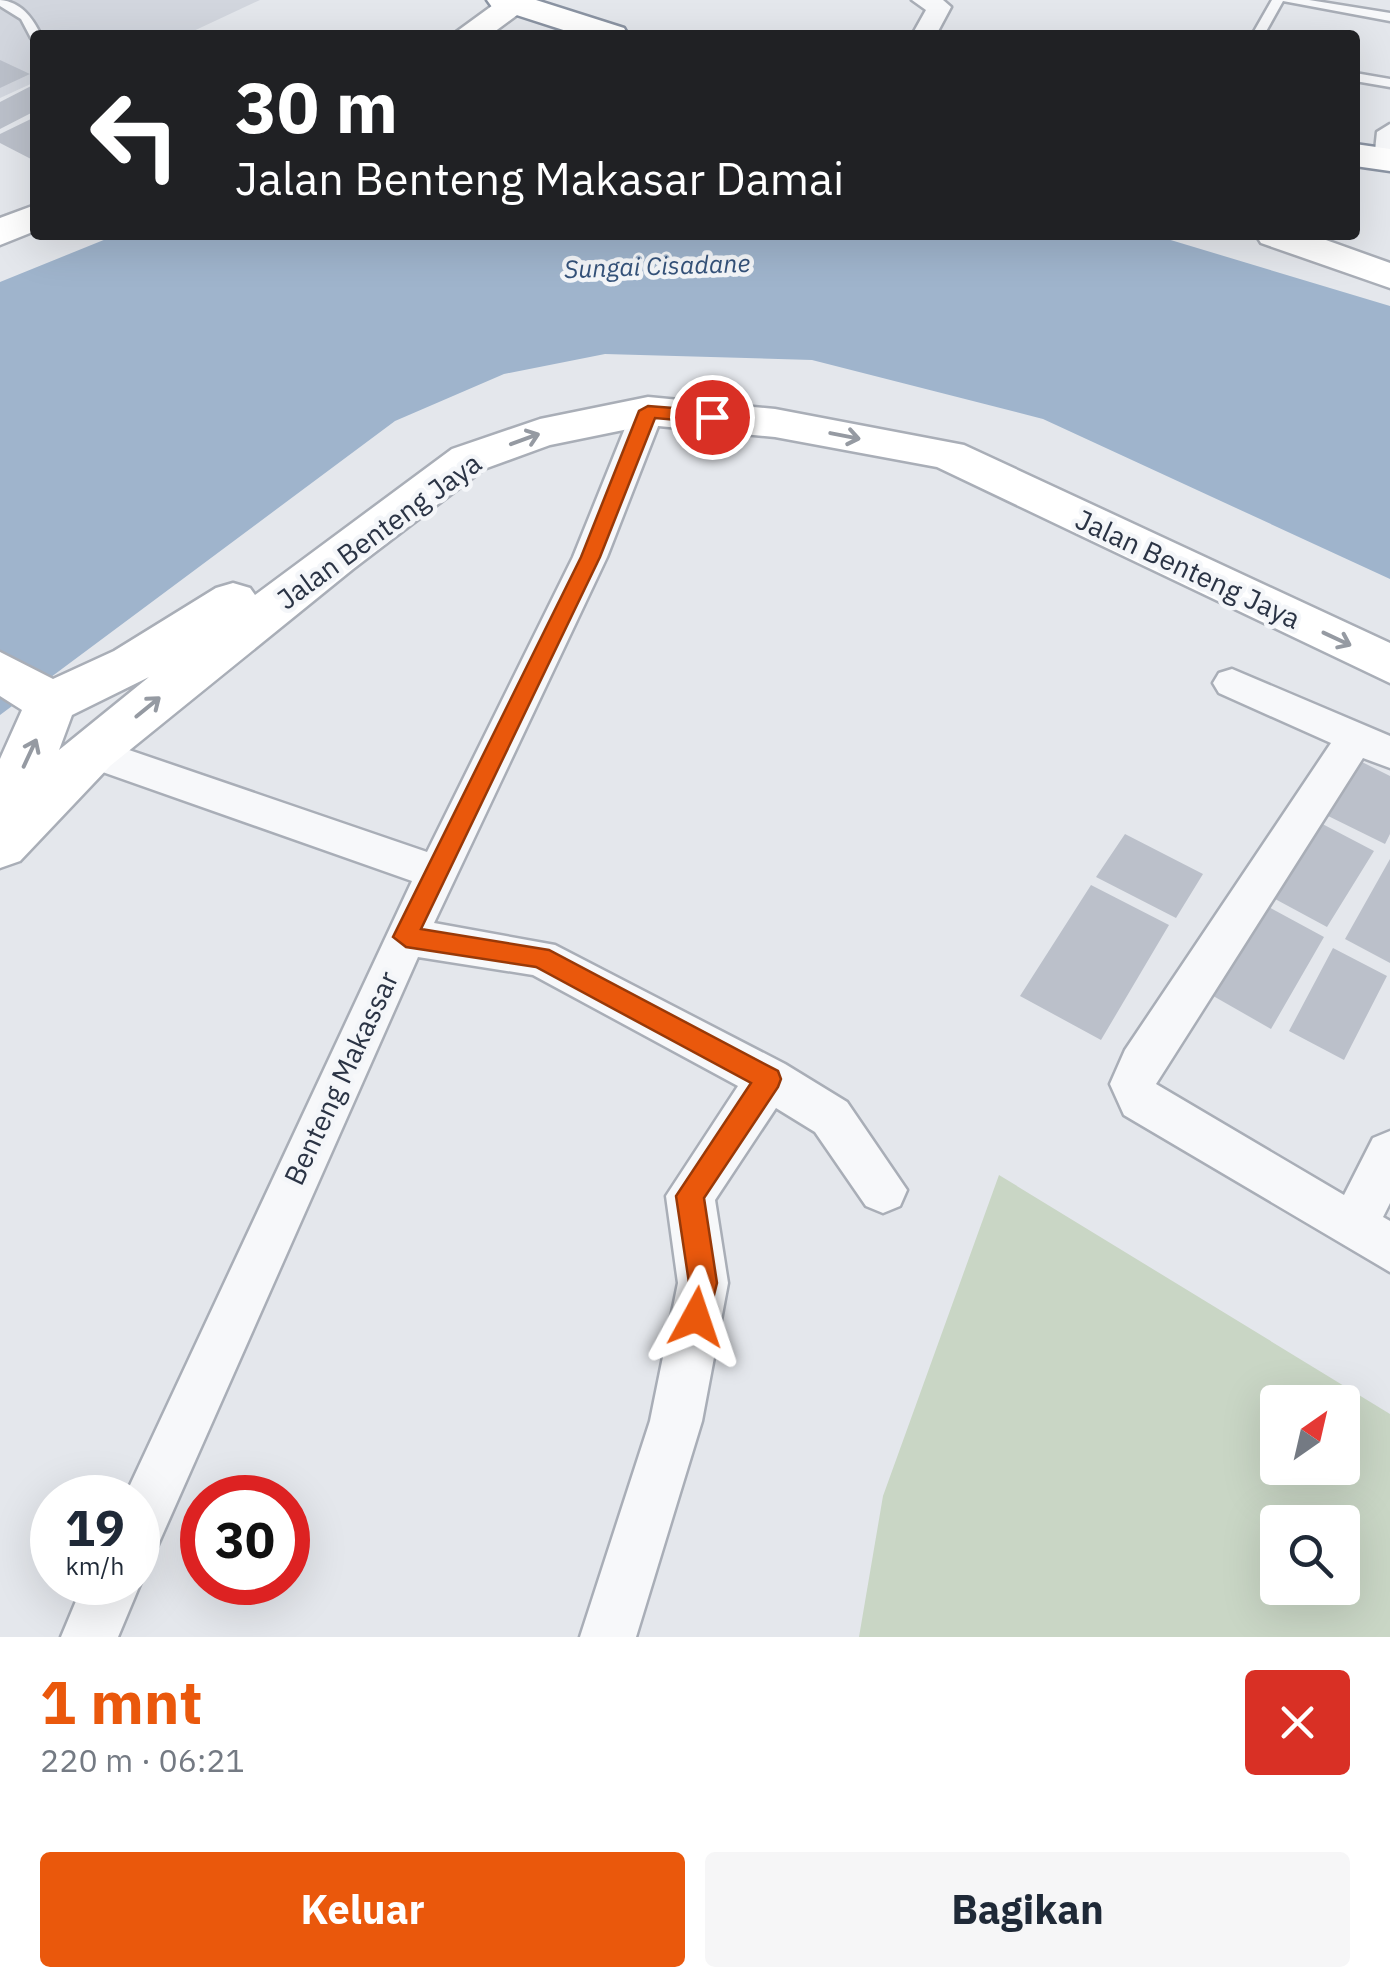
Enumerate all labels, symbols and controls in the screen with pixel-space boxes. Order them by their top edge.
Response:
text: 30 m [235,61,398,152]
icon: left [70,70,200,200]
text: Jalan Benteng Makasar Damai [235,149,844,207]
water label: Sungai Cisadane [563,246,751,285]
pin [670,375,755,460]
icon: arrive [685,390,740,445]
one-way arrow [828,427,860,446]
one-way arrow [508,429,539,447]
street label: Jalan Benteng Jaya [269,444,488,617]
street label: Jalan Benteng Jaya [1070,500,1307,637]
one-way arrow [1321,630,1351,649]
one-way arrow [135,696,161,718]
one-way arrow [22,739,41,769]
street label: Benteng Makassar [275,965,406,1191]
position arrow [644,1265,748,1369]
north arrow [1260,1385,1360,1485]
map controls [1260,1385,1360,1605]
speed limit sign: 30 [180,1475,310,1605]
text: 19 [65,1495,125,1560]
button: search [1260,1505,1360,1605]
text: km/h [66,1549,124,1582]
text: 1 mnt [40,1662,203,1741]
button: close [1245,1670,1350,1775]
text: 220 m · 06:21 [40,1739,245,1781]
button: Keluar [40,1852,685,1967]
button: Bagikan [705,1852,1350,1967]

